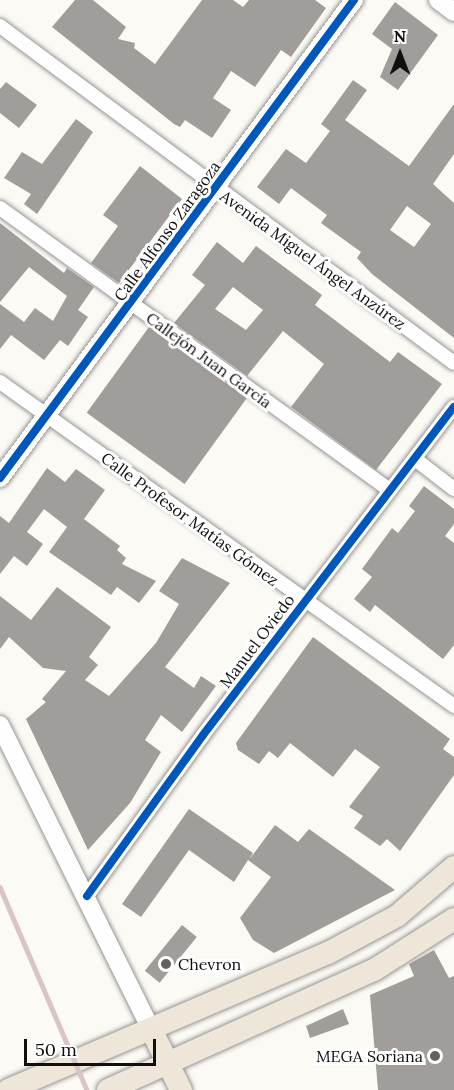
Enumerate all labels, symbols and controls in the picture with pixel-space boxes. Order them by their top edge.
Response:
north arrow [370,24,430,84]
text: N [394,26,406,46]
street label: Calle Alfonso Zaragoza [110,157,224,305]
street label: Avenida Miguel Ángel Anzúrez [217,186,409,334]
street label: Callejón Juan García [142,308,276,412]
street label: Calle Profesor Matías Gómez [97,448,283,590]
street label: Manuel Oviedo [216,590,298,692]
place label: Chevron [178,954,241,974]
marker: Chevron [159,957,173,971]
scale bar [27,1027,159,1065]
text: 50 m [35,1038,77,1061]
place label: MEGA Soriana [316,1046,423,1066]
marker: MEGA Soriana [428,1049,442,1063]

